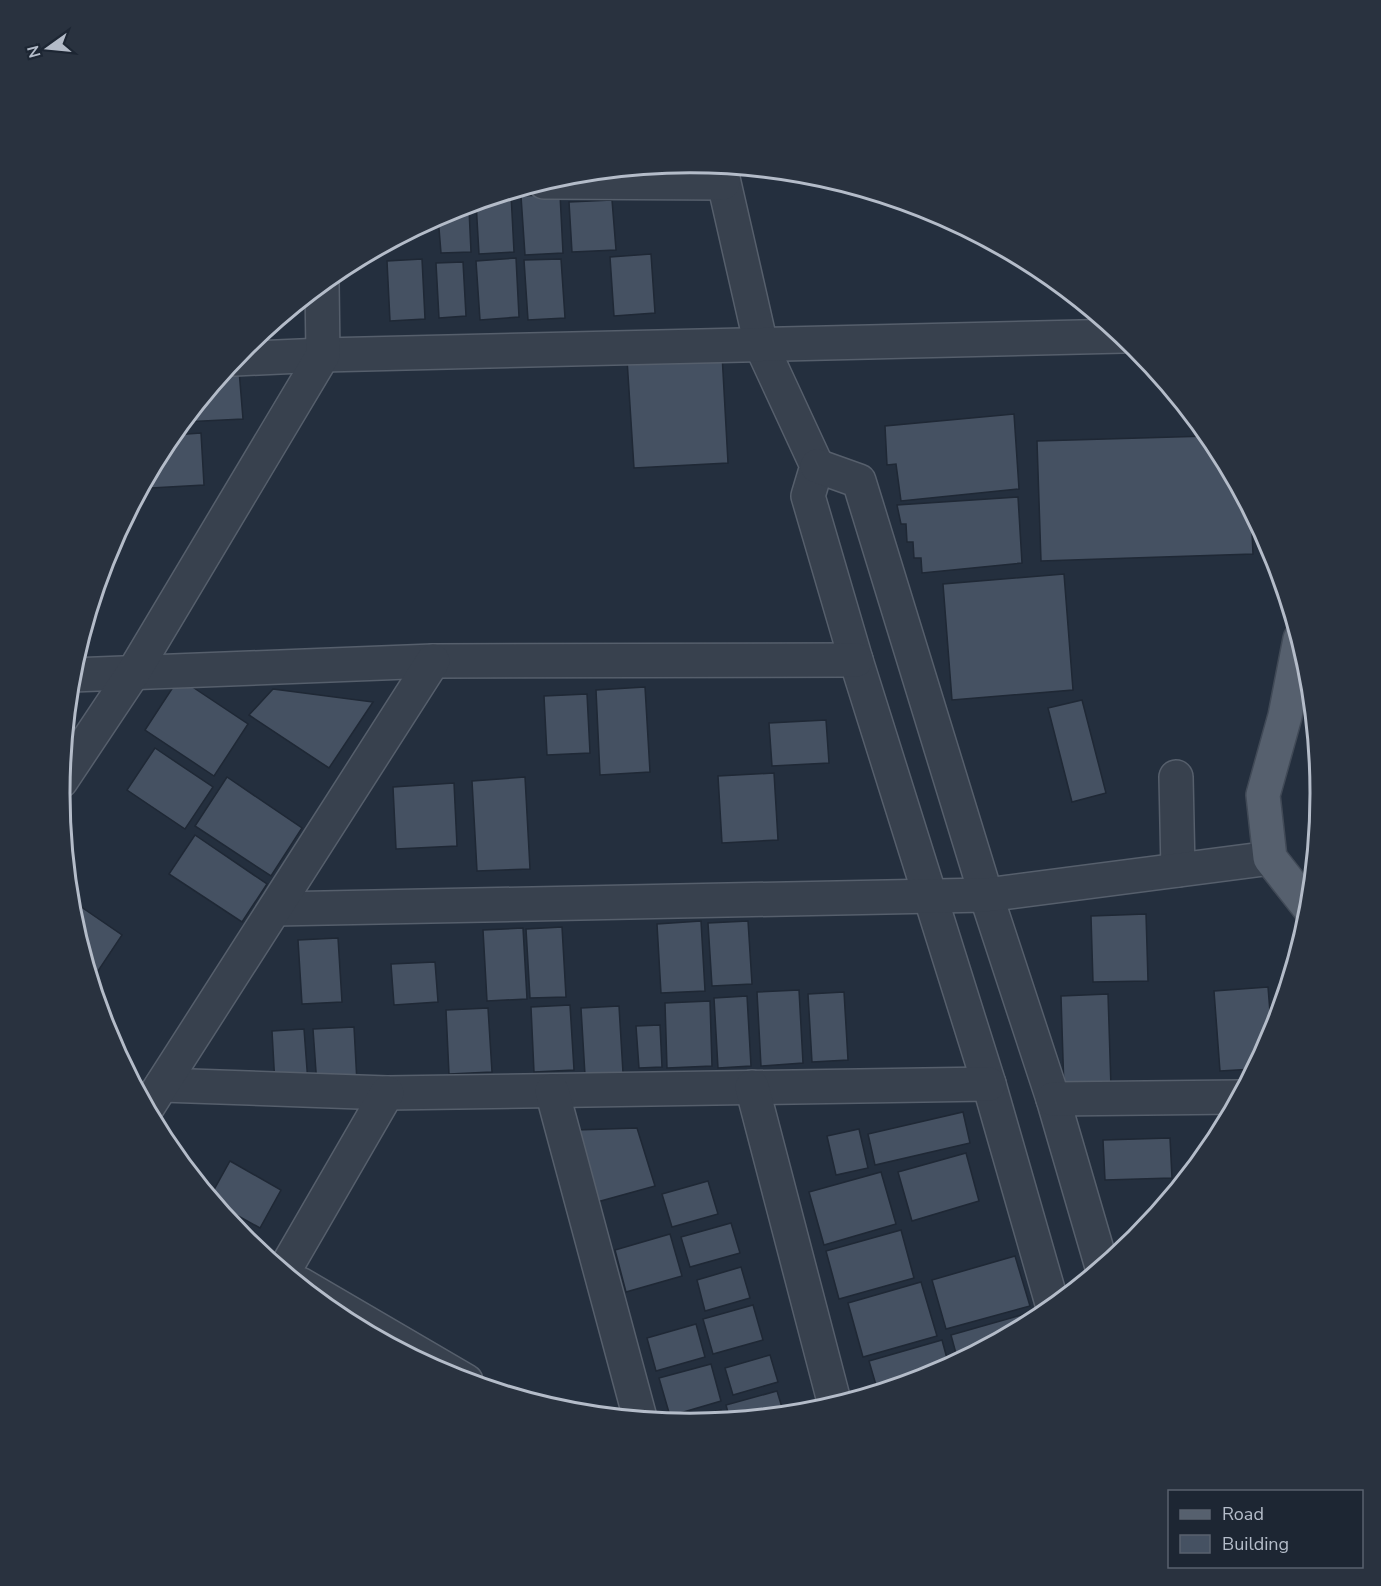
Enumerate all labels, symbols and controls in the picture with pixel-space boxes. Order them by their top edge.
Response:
north arrow [18,18,78,78]
text: N [22,43,47,60]
legend [1168,1490,1363,1568]
text: Road [1222,1502,1264,1526]
text: Building [1222,1532,1289,1556]

